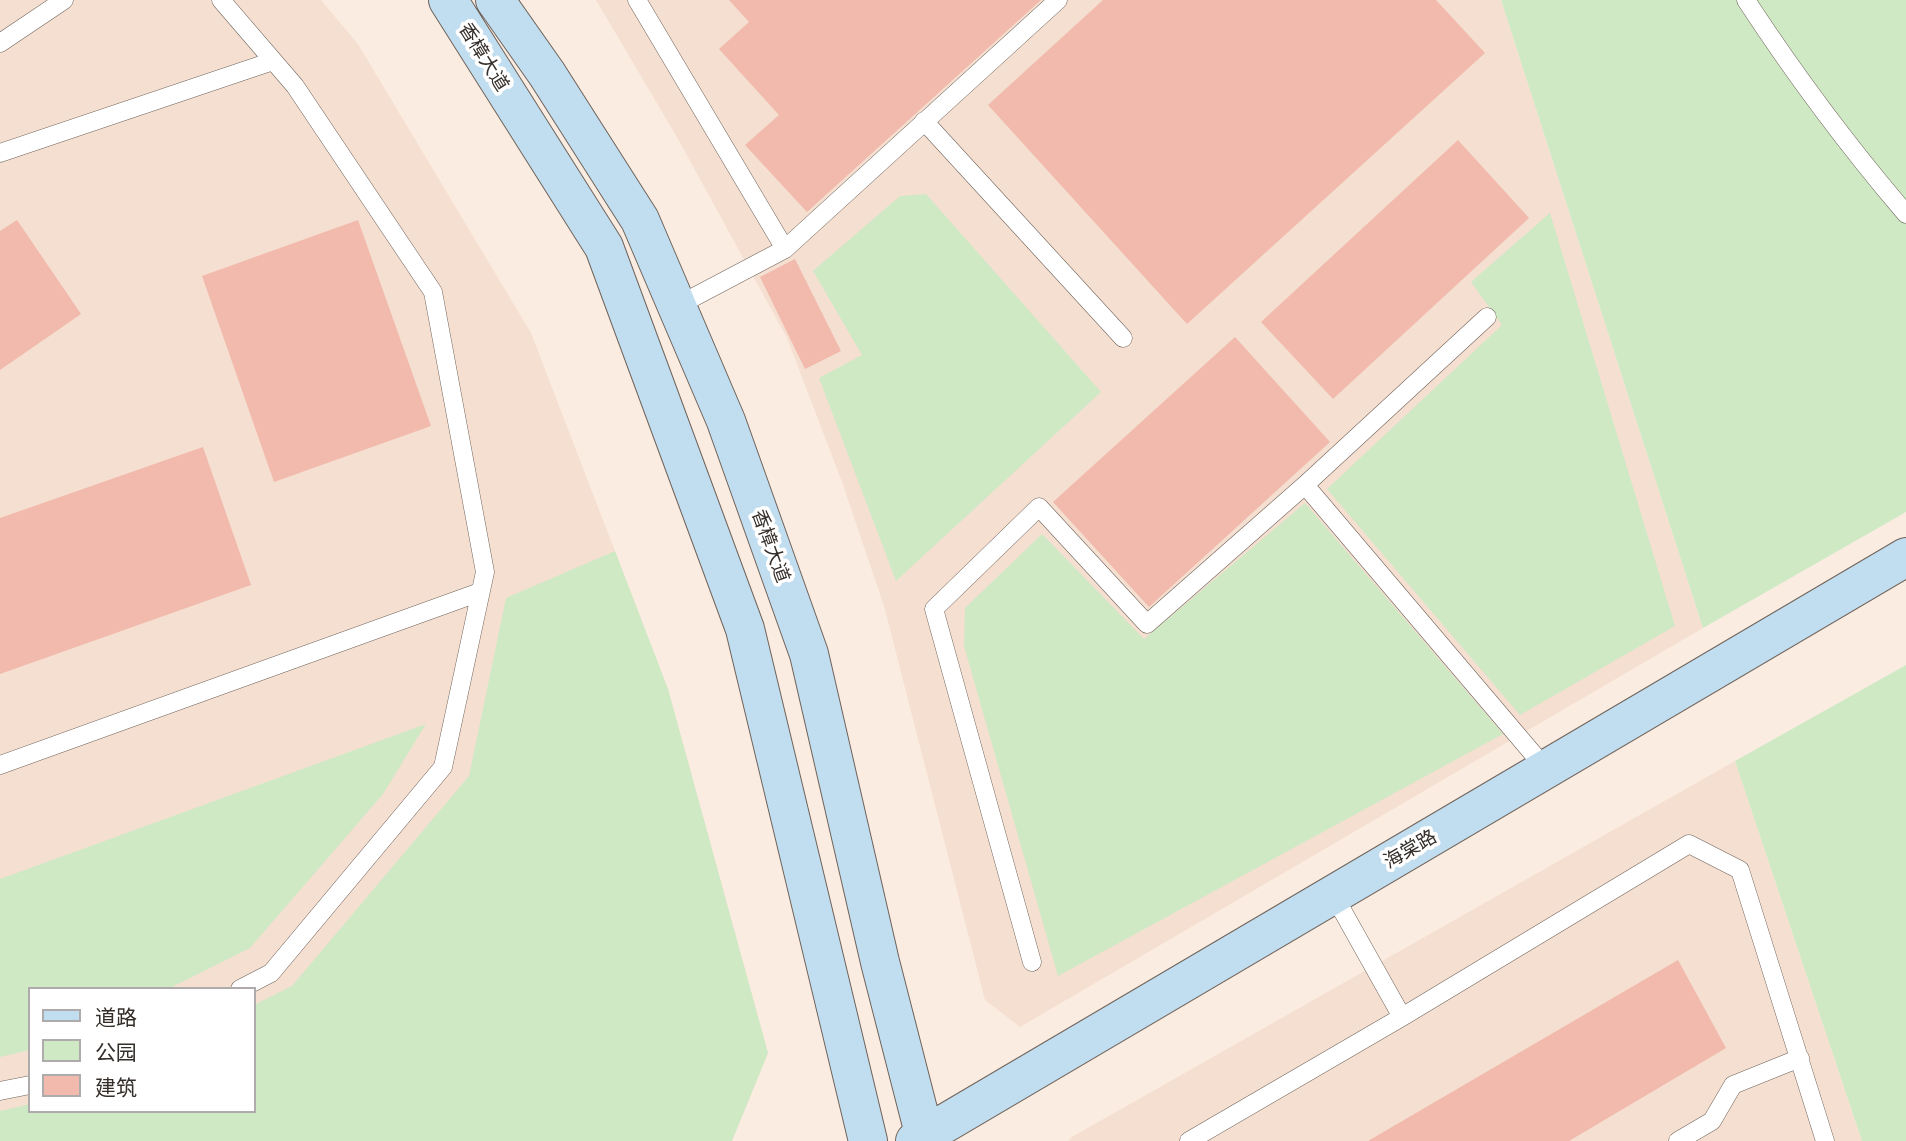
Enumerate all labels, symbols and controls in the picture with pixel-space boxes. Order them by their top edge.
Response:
street label: 香樟大道 [454,19,514,95]
street label: 香樟大道 [747,506,795,586]
street label: 海棠路 [1380,825,1440,873]
legend [28,987,256,1113]
text: 道路 [95,1005,137,1029]
text: 公园 [95,1040,137,1064]
text: 建筑 [95,1075,137,1099]

